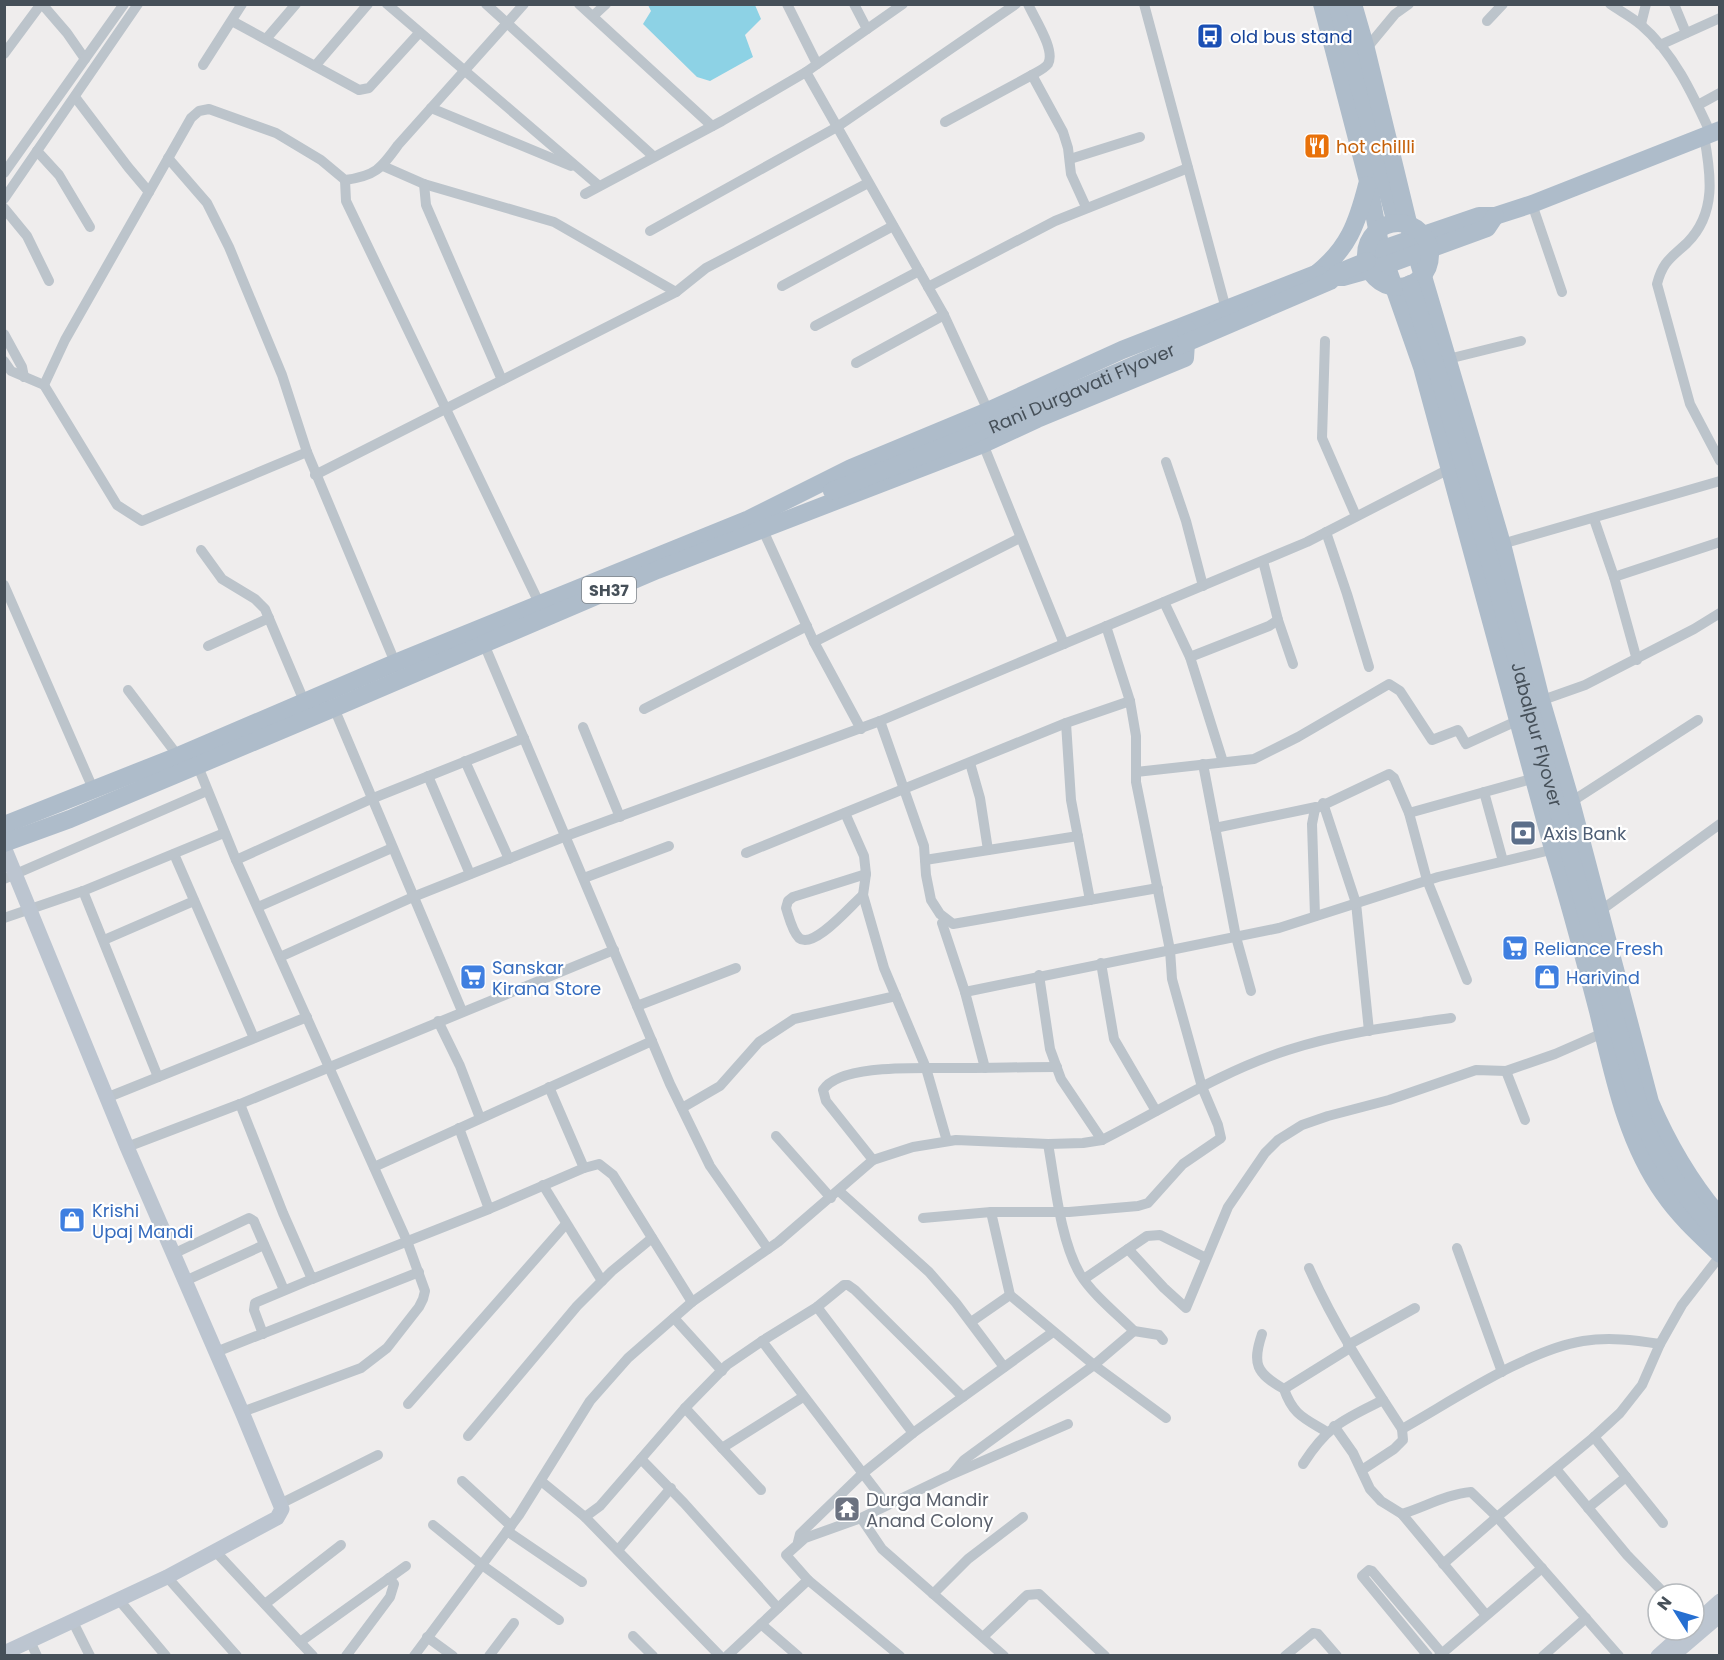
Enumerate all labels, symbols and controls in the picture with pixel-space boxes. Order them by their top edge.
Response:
bus stop icon: old bus stand [1195,21,1225,51]
place label: old bus stand [1230,24,1353,49]
restaurant icon: hot chillli [1302,131,1332,161]
place label: hot chillli [1336,134,1415,159]
street label: Rani Durgavati Flyover [984,337,1179,439]
road number: SH37 [582,577,636,603]
street label: Jabalpur Flyover [1506,659,1569,810]
bank icon: Axis Bank [1508,818,1538,848]
place label: Axis Bank [1543,821,1627,846]
supermarket icon: Reliance Fresh [1500,933,1530,963]
place label: Reliance Fresh [1534,936,1663,961]
place label: Sanskar Kirana Store [492,955,601,1001]
supermarket icon: Sanskar Kirana Store [458,962,488,992]
shop icon: Harivind [1532,962,1562,992]
place label: Harivind [1566,965,1640,990]
place label: Krishi Upaj Mandi [92,1198,194,1244]
shop icon: Krishi Upaj Mandi [57,1205,87,1235]
place label: Durga Mandir Anand Colony [866,1487,993,1533]
temple icon: Durga Mandir Anand Colony [832,1494,862,1524]
north arrow [1646,1582,1706,1642]
text: N [1652,1592,1677,1615]

